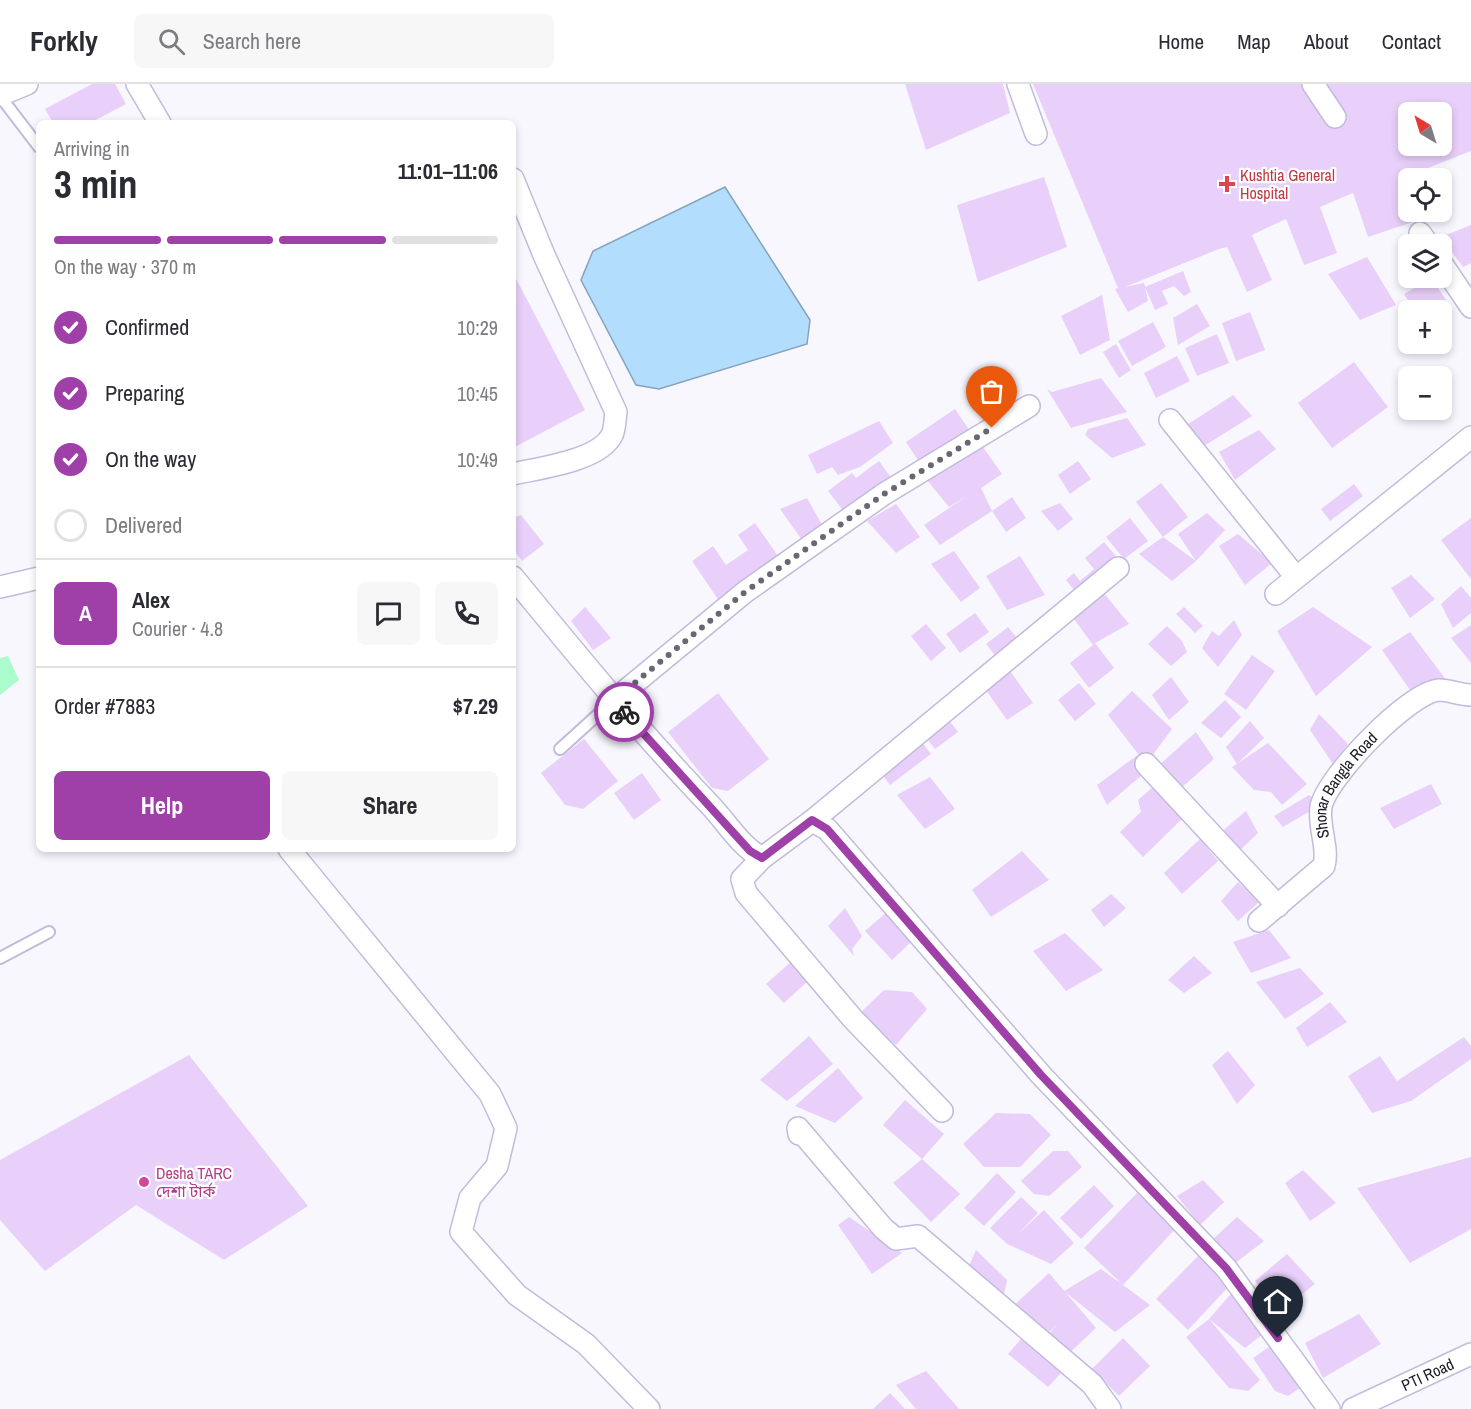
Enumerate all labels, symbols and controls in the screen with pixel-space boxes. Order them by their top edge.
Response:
search box [134,14,554,68]
text: Forkly [30,22,98,60]
icon: search [155,25,188,58]
text: Search here [203,26,301,56]
text: Home [1158,27,1204,56]
text: Map [1237,27,1271,56]
text: About [1304,27,1349,56]
text: Contact [1382,27,1441,56]
north arrow [1398,102,1452,156]
map controls [1398,102,1452,420]
text: Arriving in [54,135,130,162]
text: 11:01–11:06 [398,156,498,186]
text: 3 min [54,158,138,210]
place label: Kushtia General Hospital [1240,164,1335,204]
button: locate [1398,168,1452,222]
marker: Kushtia General Hospital [1218,175,1236,193]
button: layers [1398,234,1452,288]
text: On the way · 370 m [54,253,196,280]
button: + [1398,300,1452,354]
icon: check [54,311,87,344]
text: Confirmed [105,312,189,342]
text: 10:29 [457,314,498,341]
pin [966,366,1017,428]
button: − [1398,366,1452,420]
icon: bag [975,375,1008,408]
icon: check [54,377,87,410]
text: Preparing [105,378,184,408]
text: 10:45 [457,380,498,407]
icon: check [54,443,87,476]
text: On the way [105,444,196,474]
text: 10:49 [457,446,498,473]
text: Delivered [105,510,182,540]
button: chat [357,582,420,645]
button: phone [435,582,498,645]
text: Alex [132,585,170,615]
text: A [79,598,92,628]
text: Courier · 4.8 [132,615,223,642]
courier [594,682,654,742]
text: Order #7883 [54,691,155,721]
text: $7.29 [453,691,498,721]
icon: bike [608,696,641,729]
street label: Shonar Bangla Road [1309,727,1382,840]
button: Help [54,771,270,840]
button: Share [282,771,498,840]
place label: Desha TARC দেশা টার্ক [156,1162,232,1202]
marker: Desha TARC দেশা টার্ক [137,1175,151,1189]
pin [1252,1276,1303,1338]
icon: home [1261,1285,1294,1318]
street label: PTI Road [1398,1353,1457,1396]

